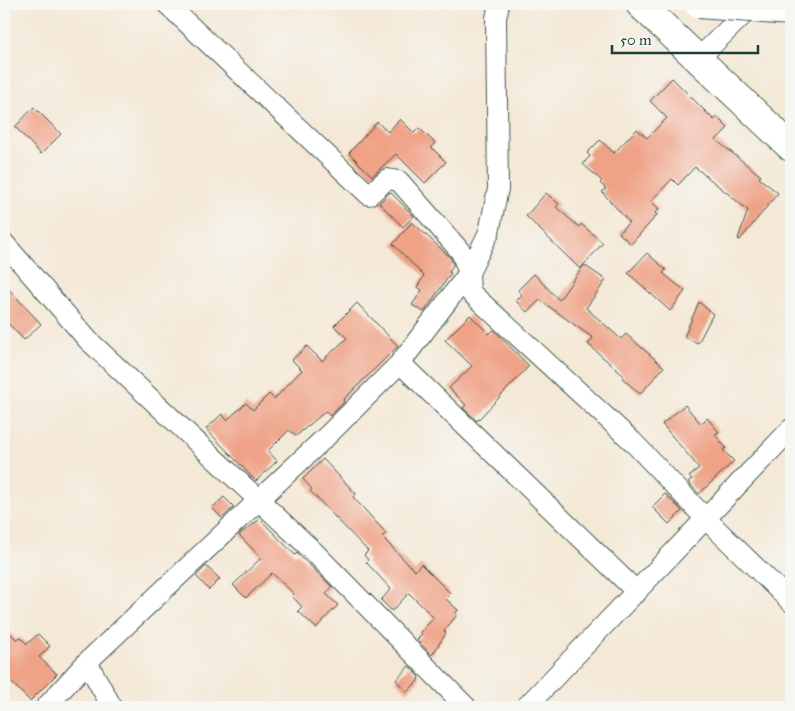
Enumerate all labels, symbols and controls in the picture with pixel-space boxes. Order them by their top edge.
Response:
scale bar [612,22,759,54]
text: 50 m [620,31,652,49]

